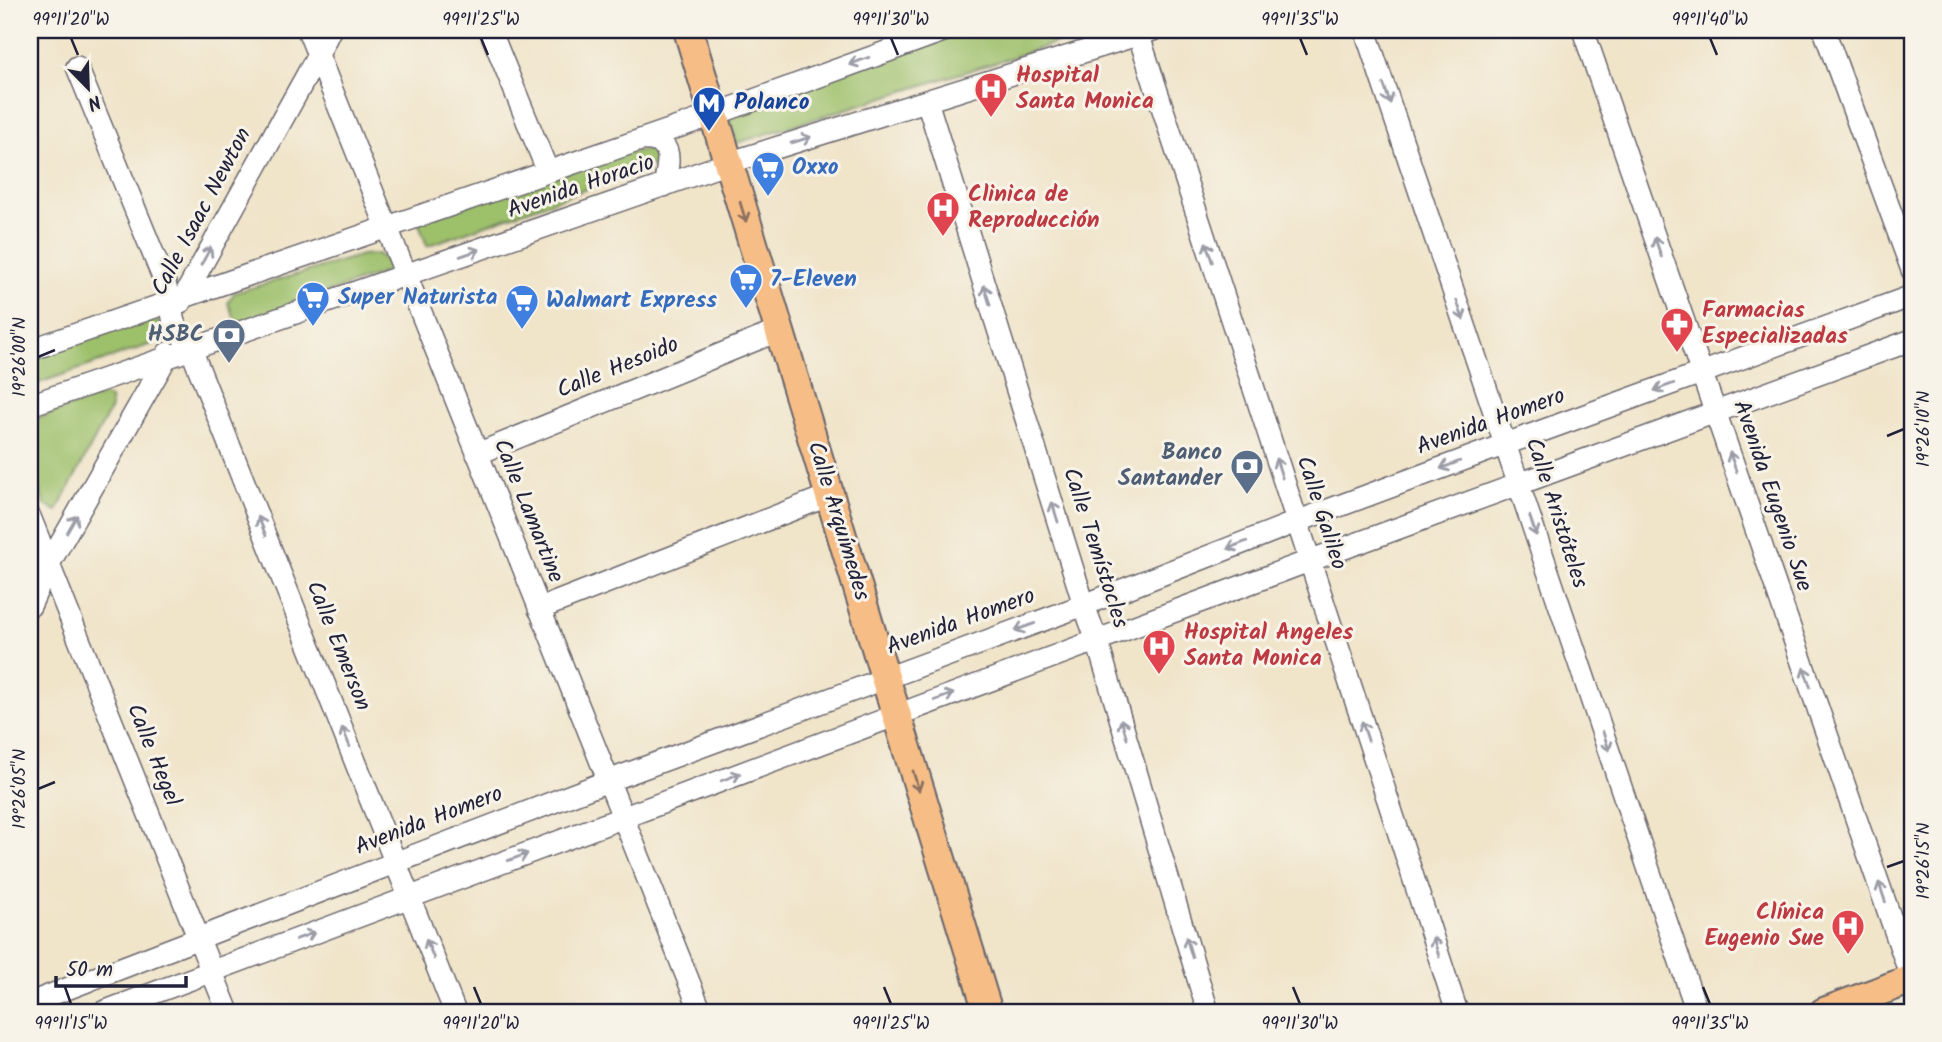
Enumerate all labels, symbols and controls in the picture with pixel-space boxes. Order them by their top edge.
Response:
text: 99°11'20"W [32,6,110,35]
text: 99°11'25"W [442,6,520,35]
text: 99°11'30"W [853,6,929,35]
text: 99°11'35"W [1261,6,1339,35]
text: 99°11'40"W [1672,6,1748,35]
north arrow [52,52,122,122]
one-way arrow [849,56,871,69]
place label: Hospital Santa Monica [1016,58,1154,120]
hospital icon: Hospital Santa Monica [972,70,1010,119]
one-way arrow [1382,83,1394,105]
metro station icon: Polanco [690,84,728,133]
place label: Polanco [734,85,809,121]
text: N [82,86,105,118]
street label: Calle Isaac Newton [142,121,262,303]
one-way arrow [790,133,812,146]
street label: Avenida Horacio [503,145,659,229]
supermarket icon: Oxxo [749,149,787,198]
place label: Oxxo [792,150,839,186]
place label: Clinica de Reproducción [968,177,1100,239]
hospital icon: Clinica de Reproducción [924,189,962,238]
one-way arrow [738,201,751,223]
one-way arrow [1651,237,1663,259]
one-way arrow [1201,241,1214,263]
one-way arrow [200,246,213,267]
one-way arrow [458,246,480,258]
supermarket icon: 7-Eleven [727,261,765,310]
place label: 7-Eleven [770,262,857,298]
supermarket icon: Super Naturista [294,279,332,328]
place label: Super Naturista [338,280,498,316]
supermarket icon: Walmart Express [503,282,541,331]
place label: Walmart Express [546,283,717,319]
one-way arrow [980,284,993,306]
place label: Farmacias Especializadas [1702,293,1848,355]
one-way arrow [1455,298,1467,320]
pharmacy icon: Farmacias Especializadas [1658,305,1696,354]
bank icon: HSBC [210,316,248,365]
text: 19°26'00"N [6,317,35,397]
place label: HSBC [148,317,204,353]
street label: Calle Hesoido [552,327,684,409]
street label: Avenida Homero [1412,378,1570,466]
one-way arrow [1654,382,1676,394]
text: 19°26'10"N [1910,391,1939,467]
street label: Avenida Eugenio Sue [1722,396,1822,596]
street label: Calle Aristóteles [1515,433,1597,593]
street label: Calle Lamartine [483,434,573,588]
place label: Banco Santander [1118,435,1224,497]
street label: Calle Arquímedes [797,437,879,605]
bank icon: Banco Santander [1228,447,1266,496]
street label: Calle Galileo [1286,451,1356,575]
one-way arrow [1726,452,1738,474]
one-way arrow [1271,458,1284,480]
one-way arrow [1440,460,1462,472]
street label: Calle Temístocles [1052,463,1138,633]
one-way arrow [1047,501,1060,523]
one-way arrow [65,514,79,534]
one-way arrow [1527,514,1540,536]
one-way arrow [254,516,267,537]
one-way arrow [1227,540,1249,553]
street label: Calle Emerson [296,575,380,717]
street label: Avenida Homero [882,578,1040,666]
place label: Hospital Angeles Santa Monica [1184,615,1353,677]
one-way arrow [1015,621,1037,634]
hospital icon: Hospital Angeles Santa Monica [1140,627,1178,676]
one-way arrow [1800,666,1813,688]
one-way arrow [932,690,954,702]
street label: Calle Hegel [116,698,190,812]
one-way arrow [1116,718,1129,740]
one-way arrow [1358,721,1370,743]
one-way arrow [339,727,352,749]
one-way arrow [1600,730,1613,752]
text: 19°26'05"N [6,749,35,829]
one-way arrow [720,770,741,783]
one-way arrow [911,770,924,792]
street label: Avenida Homero [350,776,508,866]
text: 19°26'15"N [1910,822,1939,900]
one-way arrow [507,850,529,863]
one-way arrow [1875,881,1888,903]
place label: Clínica Eugenio Sue [1705,895,1824,957]
hospital icon: Clínica Eugenio Sue [1829,907,1867,956]
one-way arrow [293,929,315,942]
one-way arrow [1181,936,1194,958]
one-way arrow [1429,937,1441,959]
one-way arrow [423,939,436,960]
scale bar [56,944,186,988]
text: 50 m [66,954,113,987]
text: 99°11'15"W [35,1010,107,1039]
text: 99°11'20"W [442,1010,520,1039]
text: 99°11'25"W [852,1010,930,1039]
text: 99°11'30"W [1262,1010,1338,1039]
text: 99°11'35"W [1671,1010,1749,1039]

